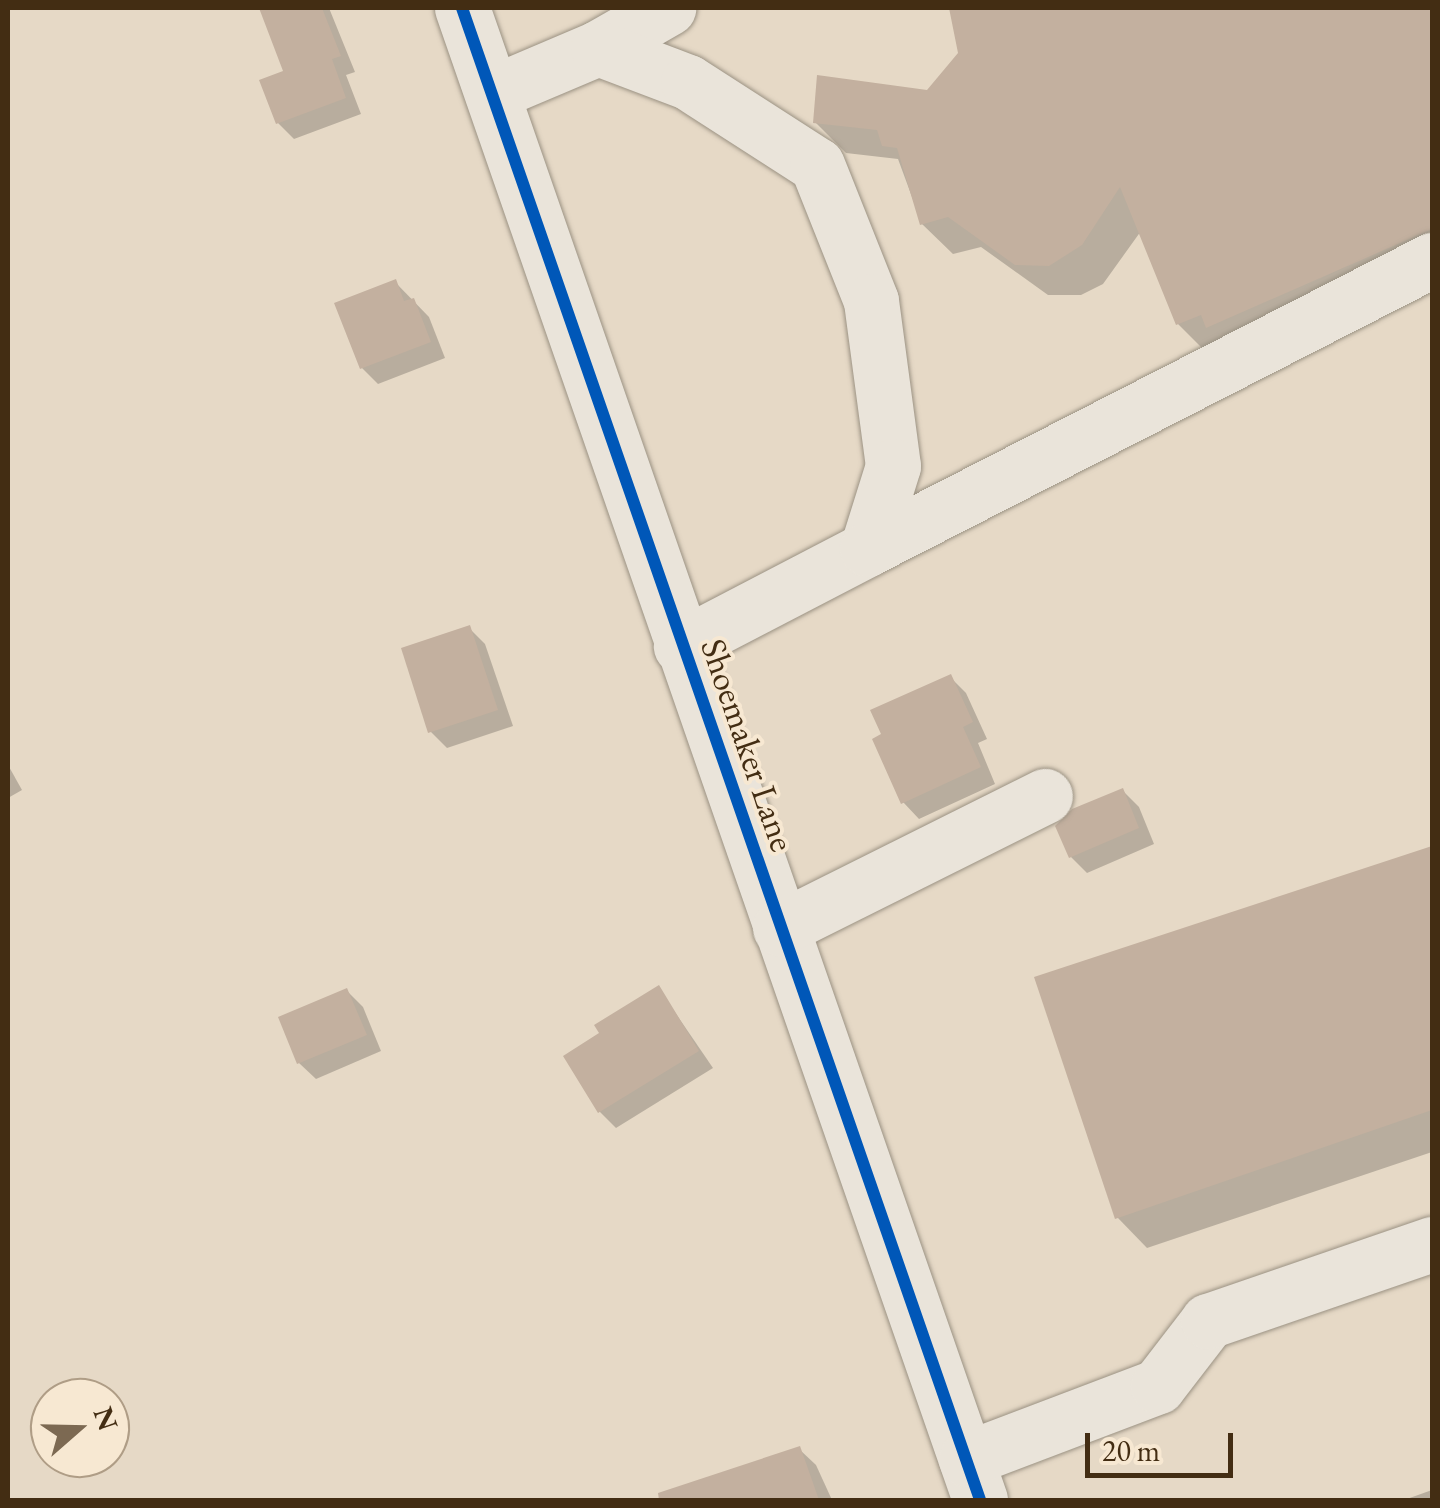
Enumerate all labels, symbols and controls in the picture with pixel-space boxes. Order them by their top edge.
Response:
street label: Shoemaker Lane [692,633,804,857]
north arrow [30,1378,130,1478]
text: N [86,1402,127,1435]
scale bar [1090,1413,1238,1475]
text: 20 m [1102,1431,1160,1470]

